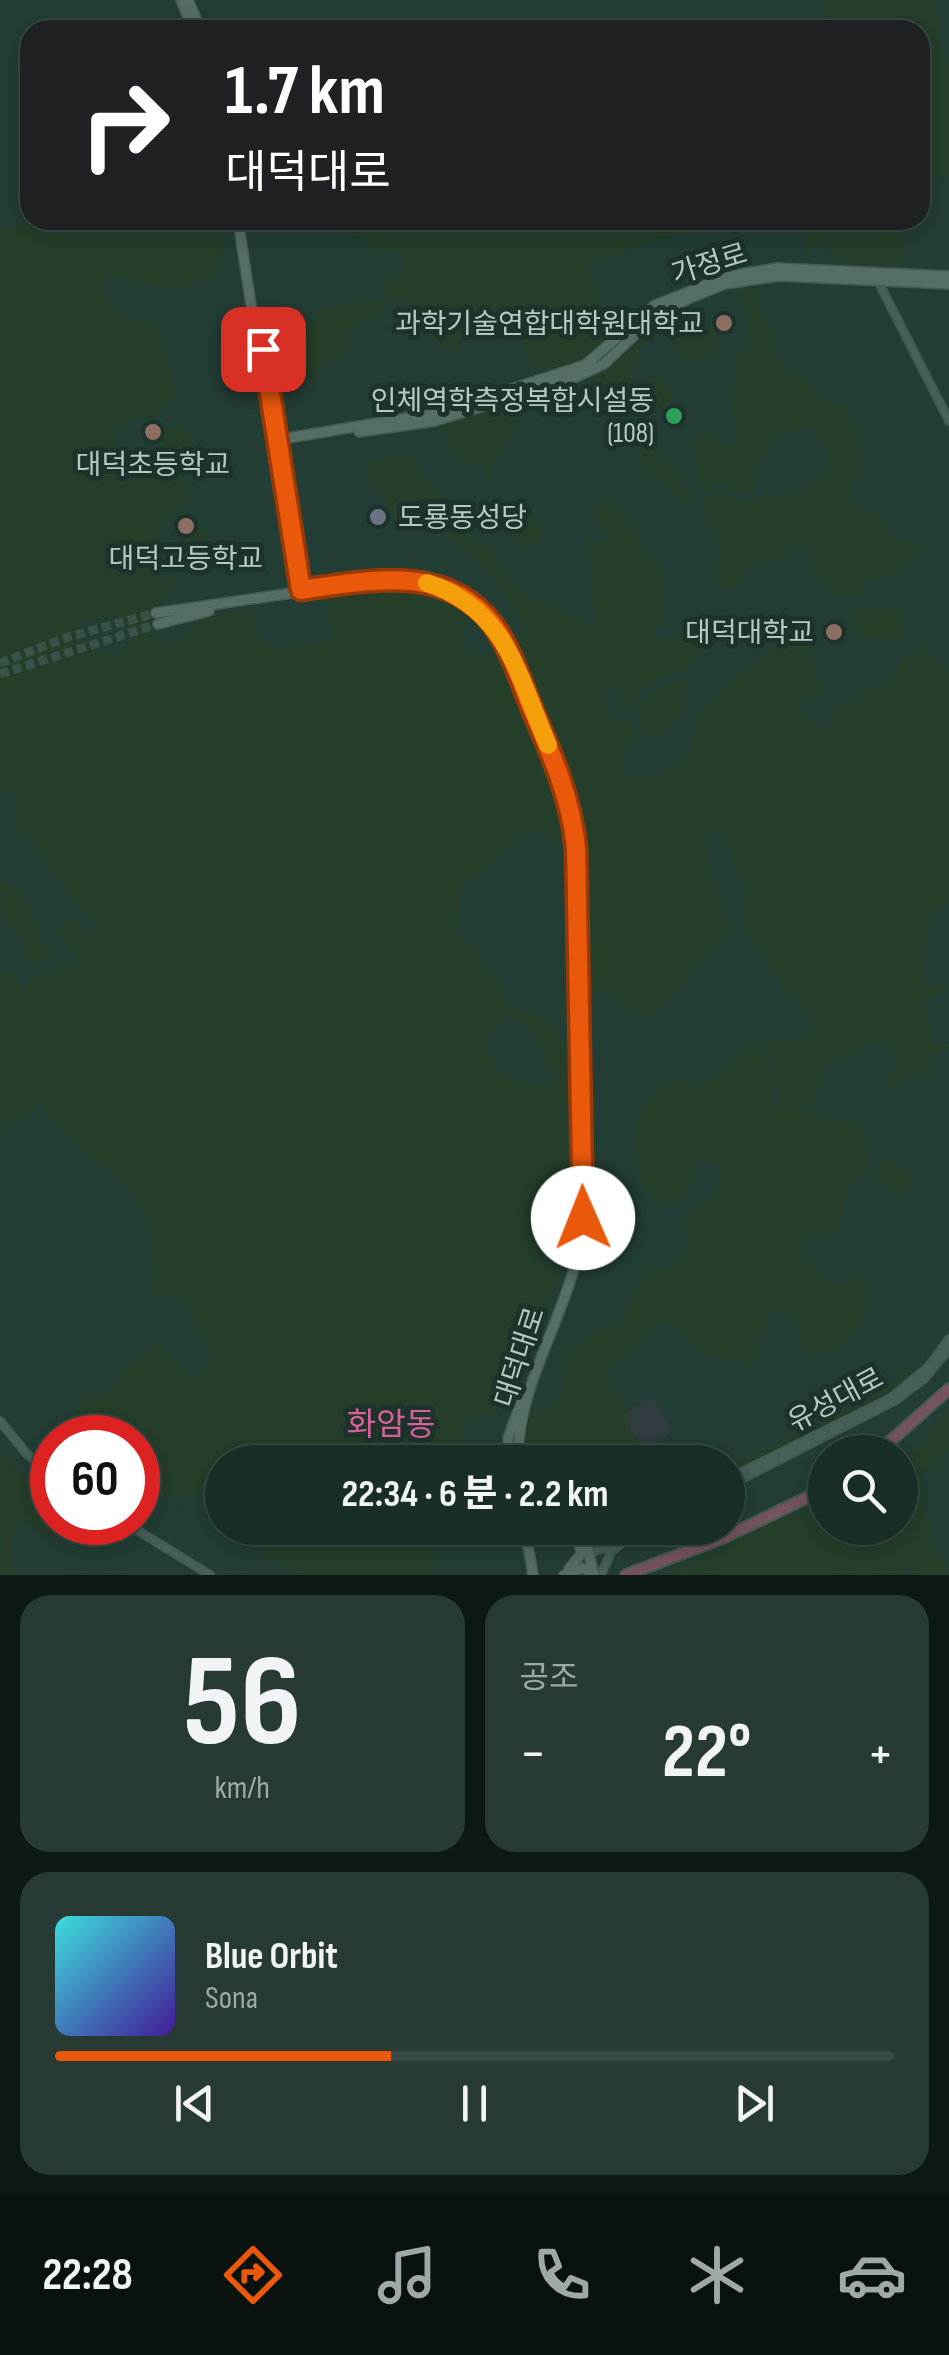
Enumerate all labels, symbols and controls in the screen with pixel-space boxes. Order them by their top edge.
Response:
text: 1.7 km [225,50,385,134]
icon: right [60,60,190,190]
text: 대덕대로 [225,146,391,201]
street label: 가정로 [668,237,751,292]
pin [221,307,306,392]
place label: 과학기술연합대학원대학교 [395,308,704,341]
marker: 과학기술연합대학원대학교 [713,312,735,334]
icon: arrive [236,322,291,377]
place label: 인체역학측정복합시설동 (108) [371,385,654,450]
marker: 인체역학측정복합시설동 (108) [663,405,685,427]
marker: 대덕초등학교 [142,421,164,443]
place label: 대덕초등학교 [76,449,230,482]
place label: 도룡동성당 [398,502,527,535]
marker: 도룡동성당 [367,506,389,528]
marker: 대덕고등학교 [175,515,197,537]
place label: 대덕고등학교 [109,543,263,576]
place label: 대덕대학교 [685,617,814,650]
marker: 대덕대학교 [823,621,845,643]
position arrow [531,1166,635,1270]
street label: 대덕대로 [489,1303,552,1412]
street label: 유성대로 [782,1362,889,1439]
district label: 화암동 [347,1406,435,1445]
speed limit sign: 60 [30,1415,160,1545]
map controls [808,1435,918,1545]
button: search [808,1435,918,1545]
text: 22:34 · 6 분 · 2.2 km [341,1472,609,1517]
text: 56 [183,1626,301,1782]
text: 공조 [520,1659,578,1698]
text: 22° [662,1708,751,1799]
text: − [520,1721,546,1788]
text: + [867,1721,894,1788]
text: km/h [215,1769,270,1808]
text: Blue Orbit [205,1934,338,1979]
text: Sona [205,1979,258,2018]
icon: previous [167,2076,222,2131]
icon: pause [447,2076,502,2131]
icon: next [727,2076,782,2131]
icon: directions [218,2240,288,2310]
icon: music [372,2240,442,2310]
icon: phone [527,2240,597,2310]
icon: climate [682,2240,752,2310]
icon: car [837,2240,907,2310]
text: 22:28 [42,2248,133,2303]

